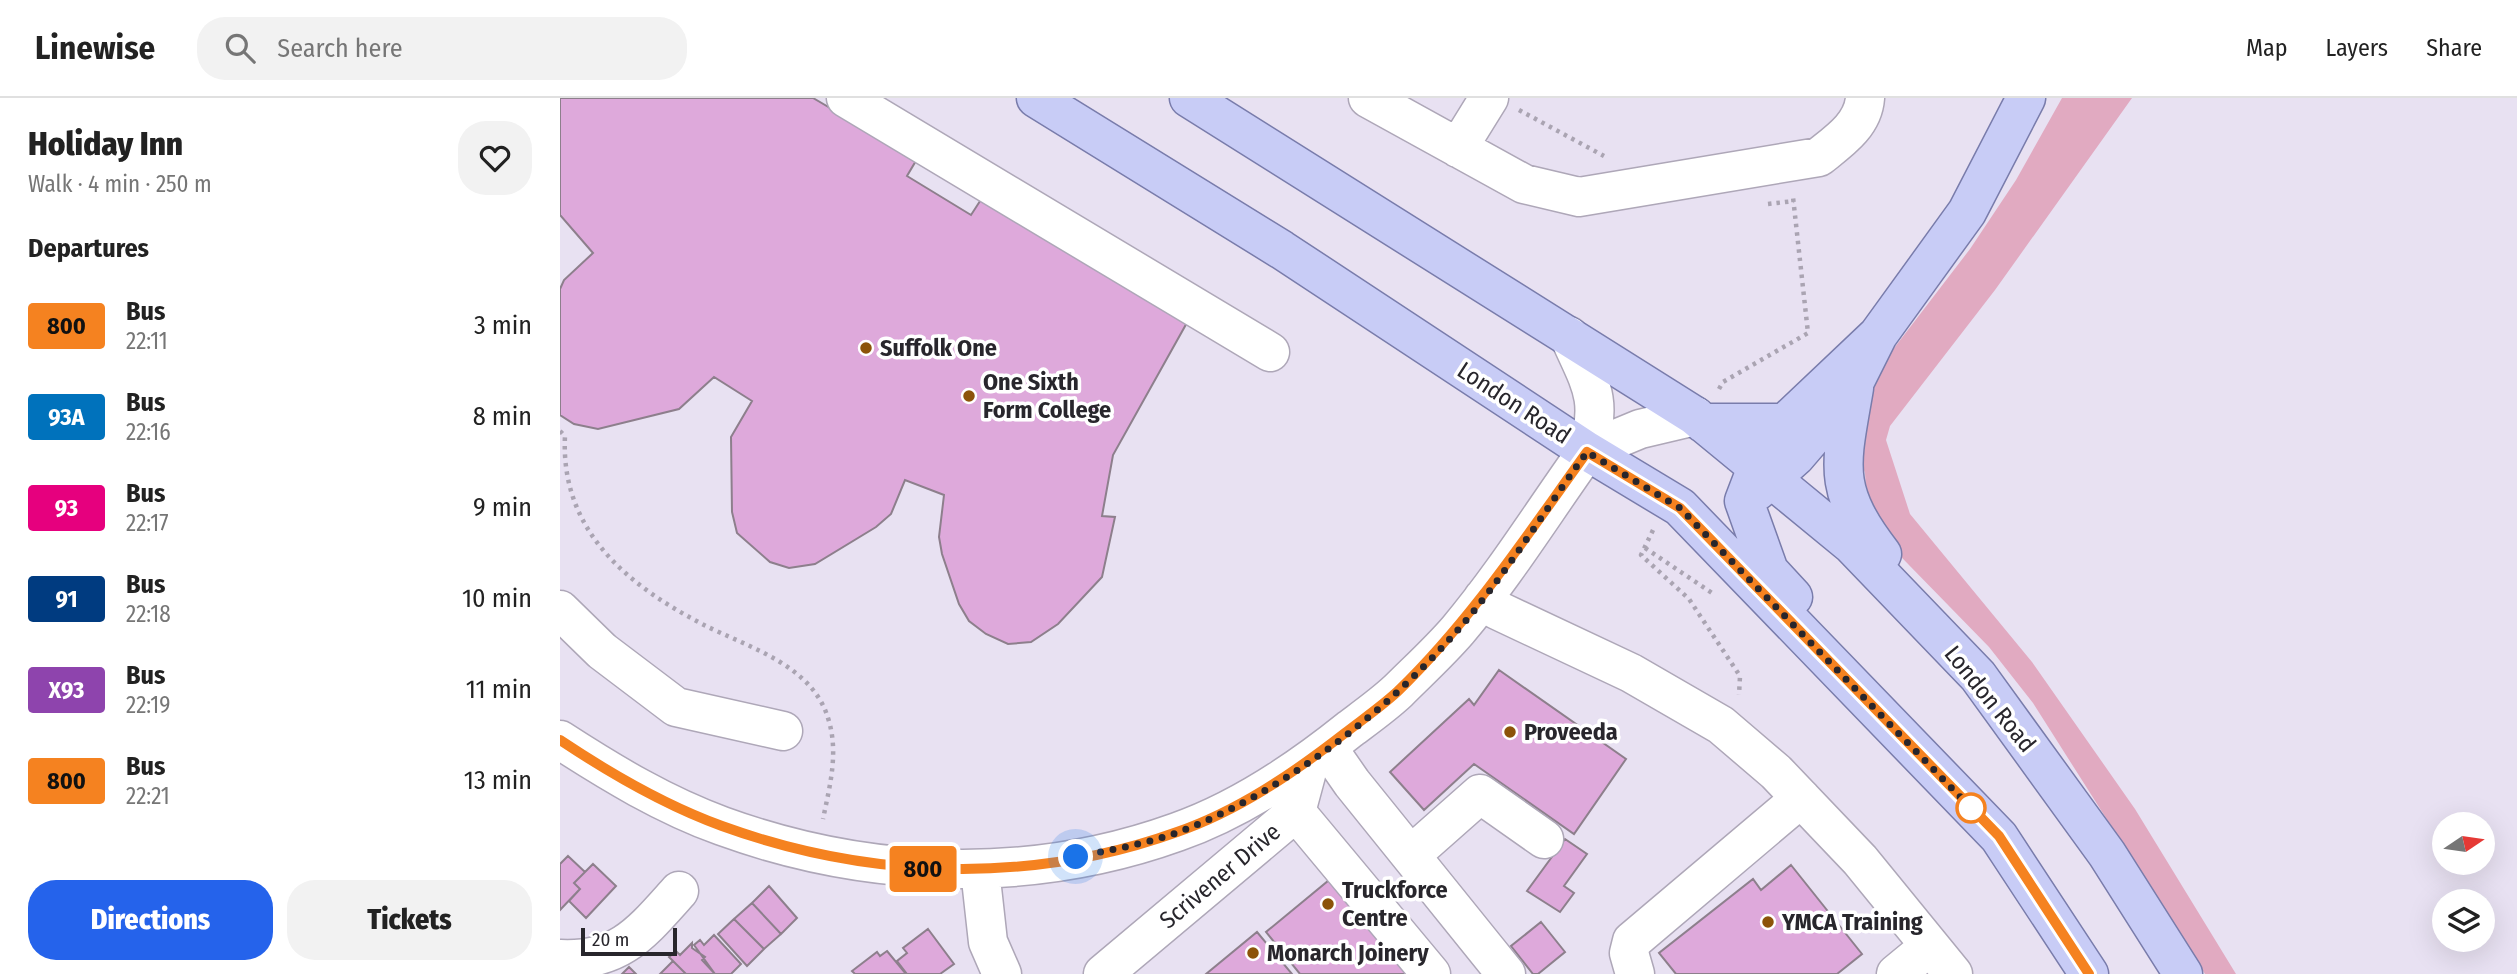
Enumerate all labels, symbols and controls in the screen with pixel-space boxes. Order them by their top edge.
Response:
search box [197,17,687,80]
text: Linewise [35,28,155,68]
icon: search [221,29,259,67]
text: Search here [277,33,403,64]
text: Map [2246,34,2288,62]
text: Layers [2326,34,2388,62]
text: Share [2426,34,2482,62]
button: heart [458,121,532,195]
text: Holiday Inn [28,124,183,164]
text: Walk · 4 min · 250 m [28,170,212,198]
text: Departures [28,233,149,264]
text: Bus [126,296,165,327]
text: 3 min [474,310,532,341]
text: 800 [47,312,86,340]
text: 22:11 [126,327,168,355]
place label: Suffolk One [880,334,997,362]
marker: Suffolk One [858,340,874,356]
street label: London Road [1452,356,1576,450]
place label: One Sixth Form College [983,368,1111,424]
text: Bus [126,387,165,418]
marker: One Sixth Form College [961,388,977,404]
text: 8 min [473,401,532,432]
text: 93A [48,403,85,431]
text: 22:16 [126,418,171,446]
text: Bus [126,478,165,509]
text: 9 min [473,492,532,523]
text: 93 [55,494,78,522]
text: 22:17 [126,509,169,537]
text: Bus [126,569,165,600]
text: 10 min [462,583,532,614]
text: 91 [55,585,78,613]
text: 22:18 [126,600,171,628]
street label: London Road [1939,640,2041,758]
text: Bus [126,660,165,691]
text: 11 min [466,674,532,705]
text: X93 [49,676,84,704]
text: 22:19 [126,691,170,719]
place label: Proveeda [1524,718,1618,746]
marker: Proveeda [1502,724,1518,740]
text: Bus [126,751,165,782]
text: 13 min [464,765,532,796]
text: 800 [47,767,86,795]
text: 22:21 [126,782,170,810]
unlabelled marker [1956,793,1986,823]
north arrow [2432,812,2496,875]
map controls [2432,812,2495,952]
street label: Scrivener Drive [1154,818,1286,934]
your location [1058,839,1093,874]
line badge: 800 [883,846,963,892]
text: 800 [904,855,942,883]
place label: Truckforce Centre [1342,876,1448,932]
button: Directions [28,880,273,960]
button: Tickets [287,880,532,960]
button: layers [2432,889,2495,952]
marker: Truckforce Centre [1320,896,1336,912]
place label: YMCA Training [1781,908,1923,936]
marker: YMCA Training [1760,914,1776,930]
scale bar [581,925,677,957]
text: 20 m [592,928,629,951]
place label: Monarch Joinery [1267,939,1429,967]
marker: Monarch Joinery [1245,945,1261,961]

